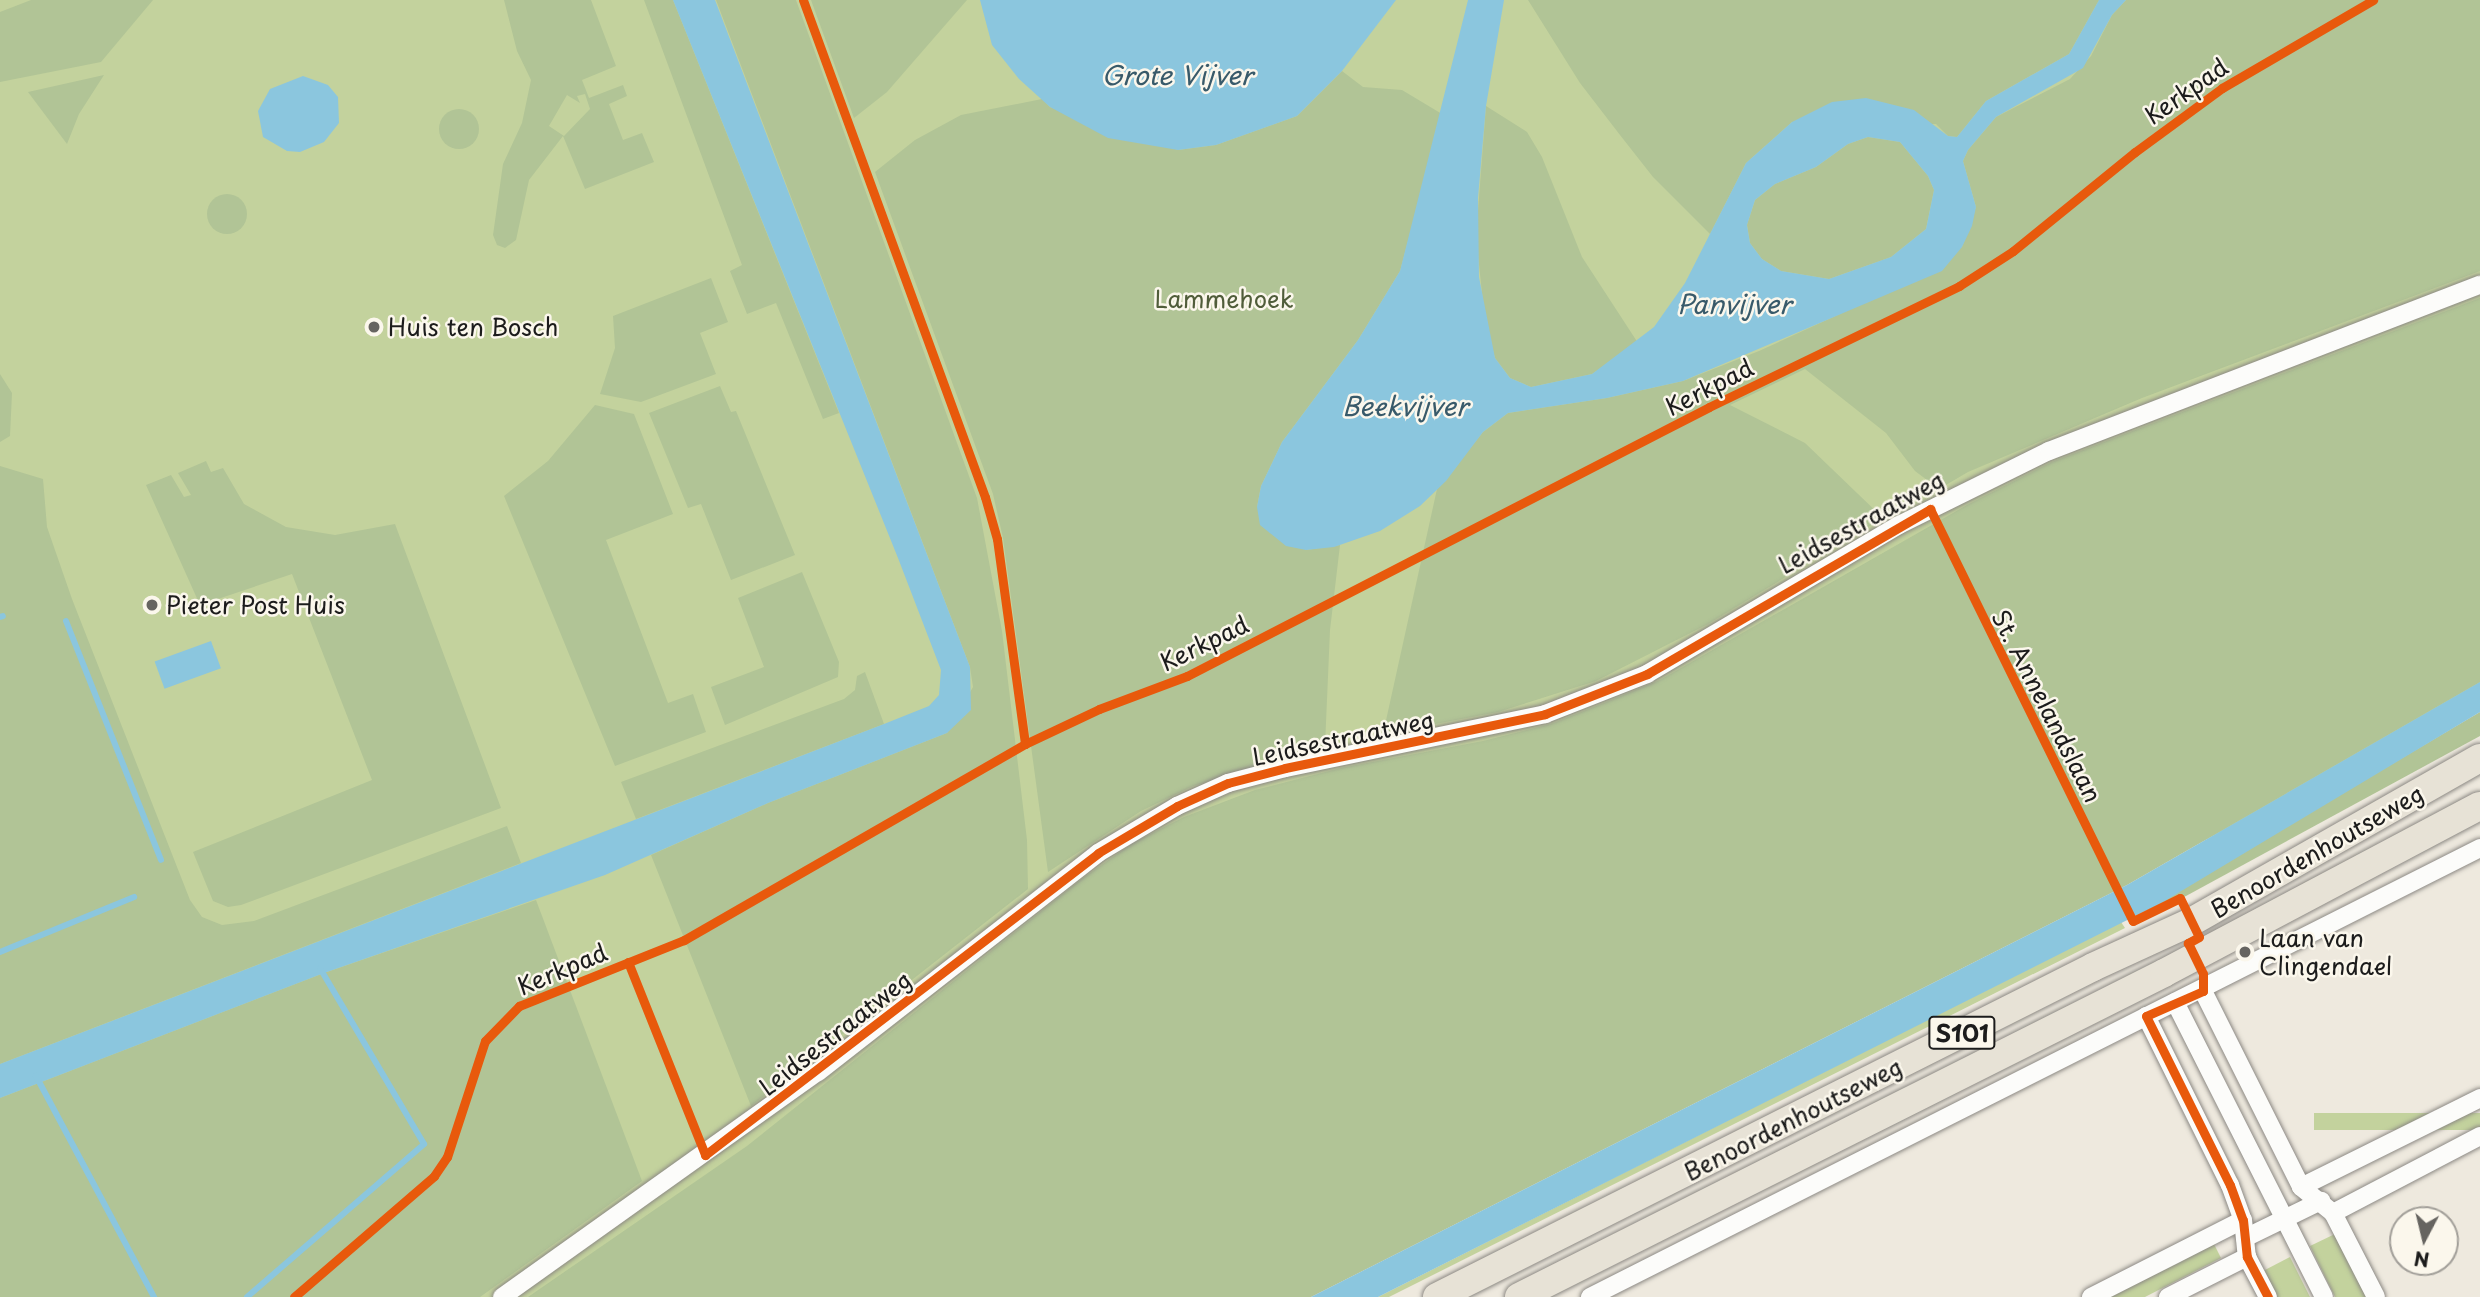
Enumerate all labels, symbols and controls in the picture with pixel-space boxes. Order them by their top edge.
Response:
street label: Kerkpad [2139,52,2233,130]
water label: Grote Vijver [1102,59,1252,91]
park label: Lammehoek [1155,285,1293,313]
water label: Panvijver [1677,288,1791,320]
place label: Huis ten Bosch [388,313,558,341]
marker: Huis ten Bosch [366,319,382,335]
street label: Kerkpad [1660,353,1758,421]
water label: Beekvijver [1342,390,1468,422]
street label: Leidsestraatweg [1773,465,1949,579]
place label: Pieter Post Huis [166,591,346,619]
marker: Pieter Post Huis [144,597,160,613]
street label: St. Annelandslaan [1986,604,2108,808]
street label: Kerkpad [1155,609,1253,677]
street label: Leidsestraatweg [1250,705,1436,771]
street label: Benoordenhoutseweg [2205,778,2429,924]
place label: Laan van Clingendael [2259,924,2392,980]
street label: Kerkpad [513,937,611,1001]
marker: Laan van Clingendael [2237,944,2253,960]
street label: Leidsestraatweg [753,965,917,1101]
road number: S101 [1927,1014,1997,1052]
street label: Benoordenhoutseweg [1679,1051,1907,1187]
north arrow [2389,1206,2459,1276]
text: N [2413,1245,2431,1275]

